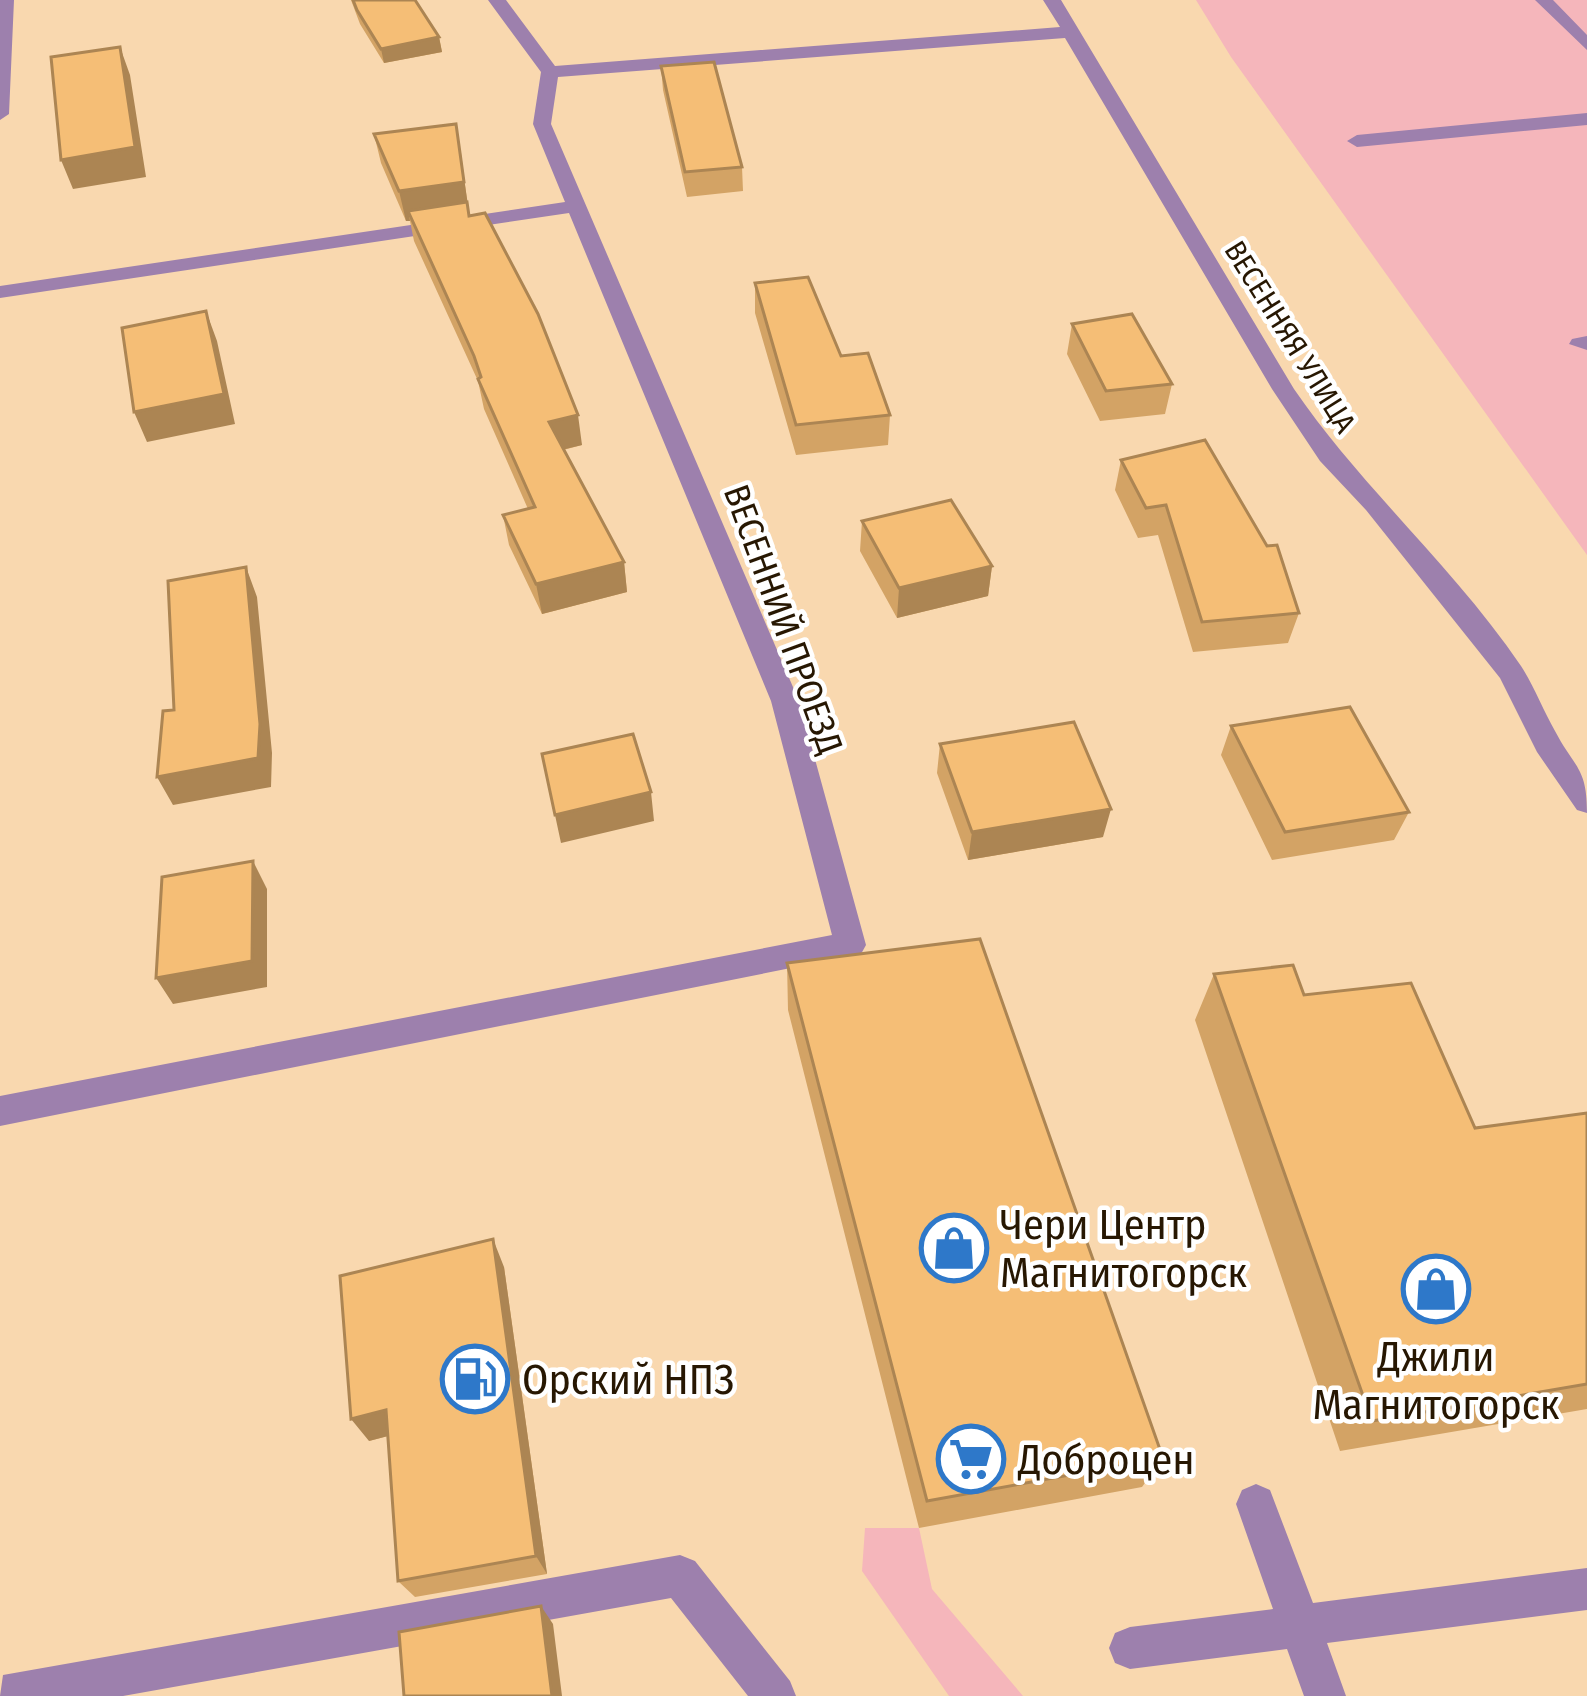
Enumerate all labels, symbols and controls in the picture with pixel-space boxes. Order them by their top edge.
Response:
street label: ВЕСЕННЯЯ УЛИЦА [1217,234,1364,440]
street label: ВЕСЕННИЙ ПРОЕЗД [714,479,852,760]
place label: Чери Центр Магнитогорск [1000,1200,1247,1298]
shop icon: Чери Центр Магнитогорск [919,1213,989,1283]
shop icon: Джили Магнитогорск [1401,1254,1471,1324]
place label: Джили Магнитогорск [1312,1332,1560,1430]
fuel station icon: Орский НПЗ [440,1344,510,1414]
place label: Орский НПЗ [522,1355,734,1405]
supermarket icon: Доброцен [936,1424,1006,1494]
place label: Доброцен [1017,1435,1195,1485]

